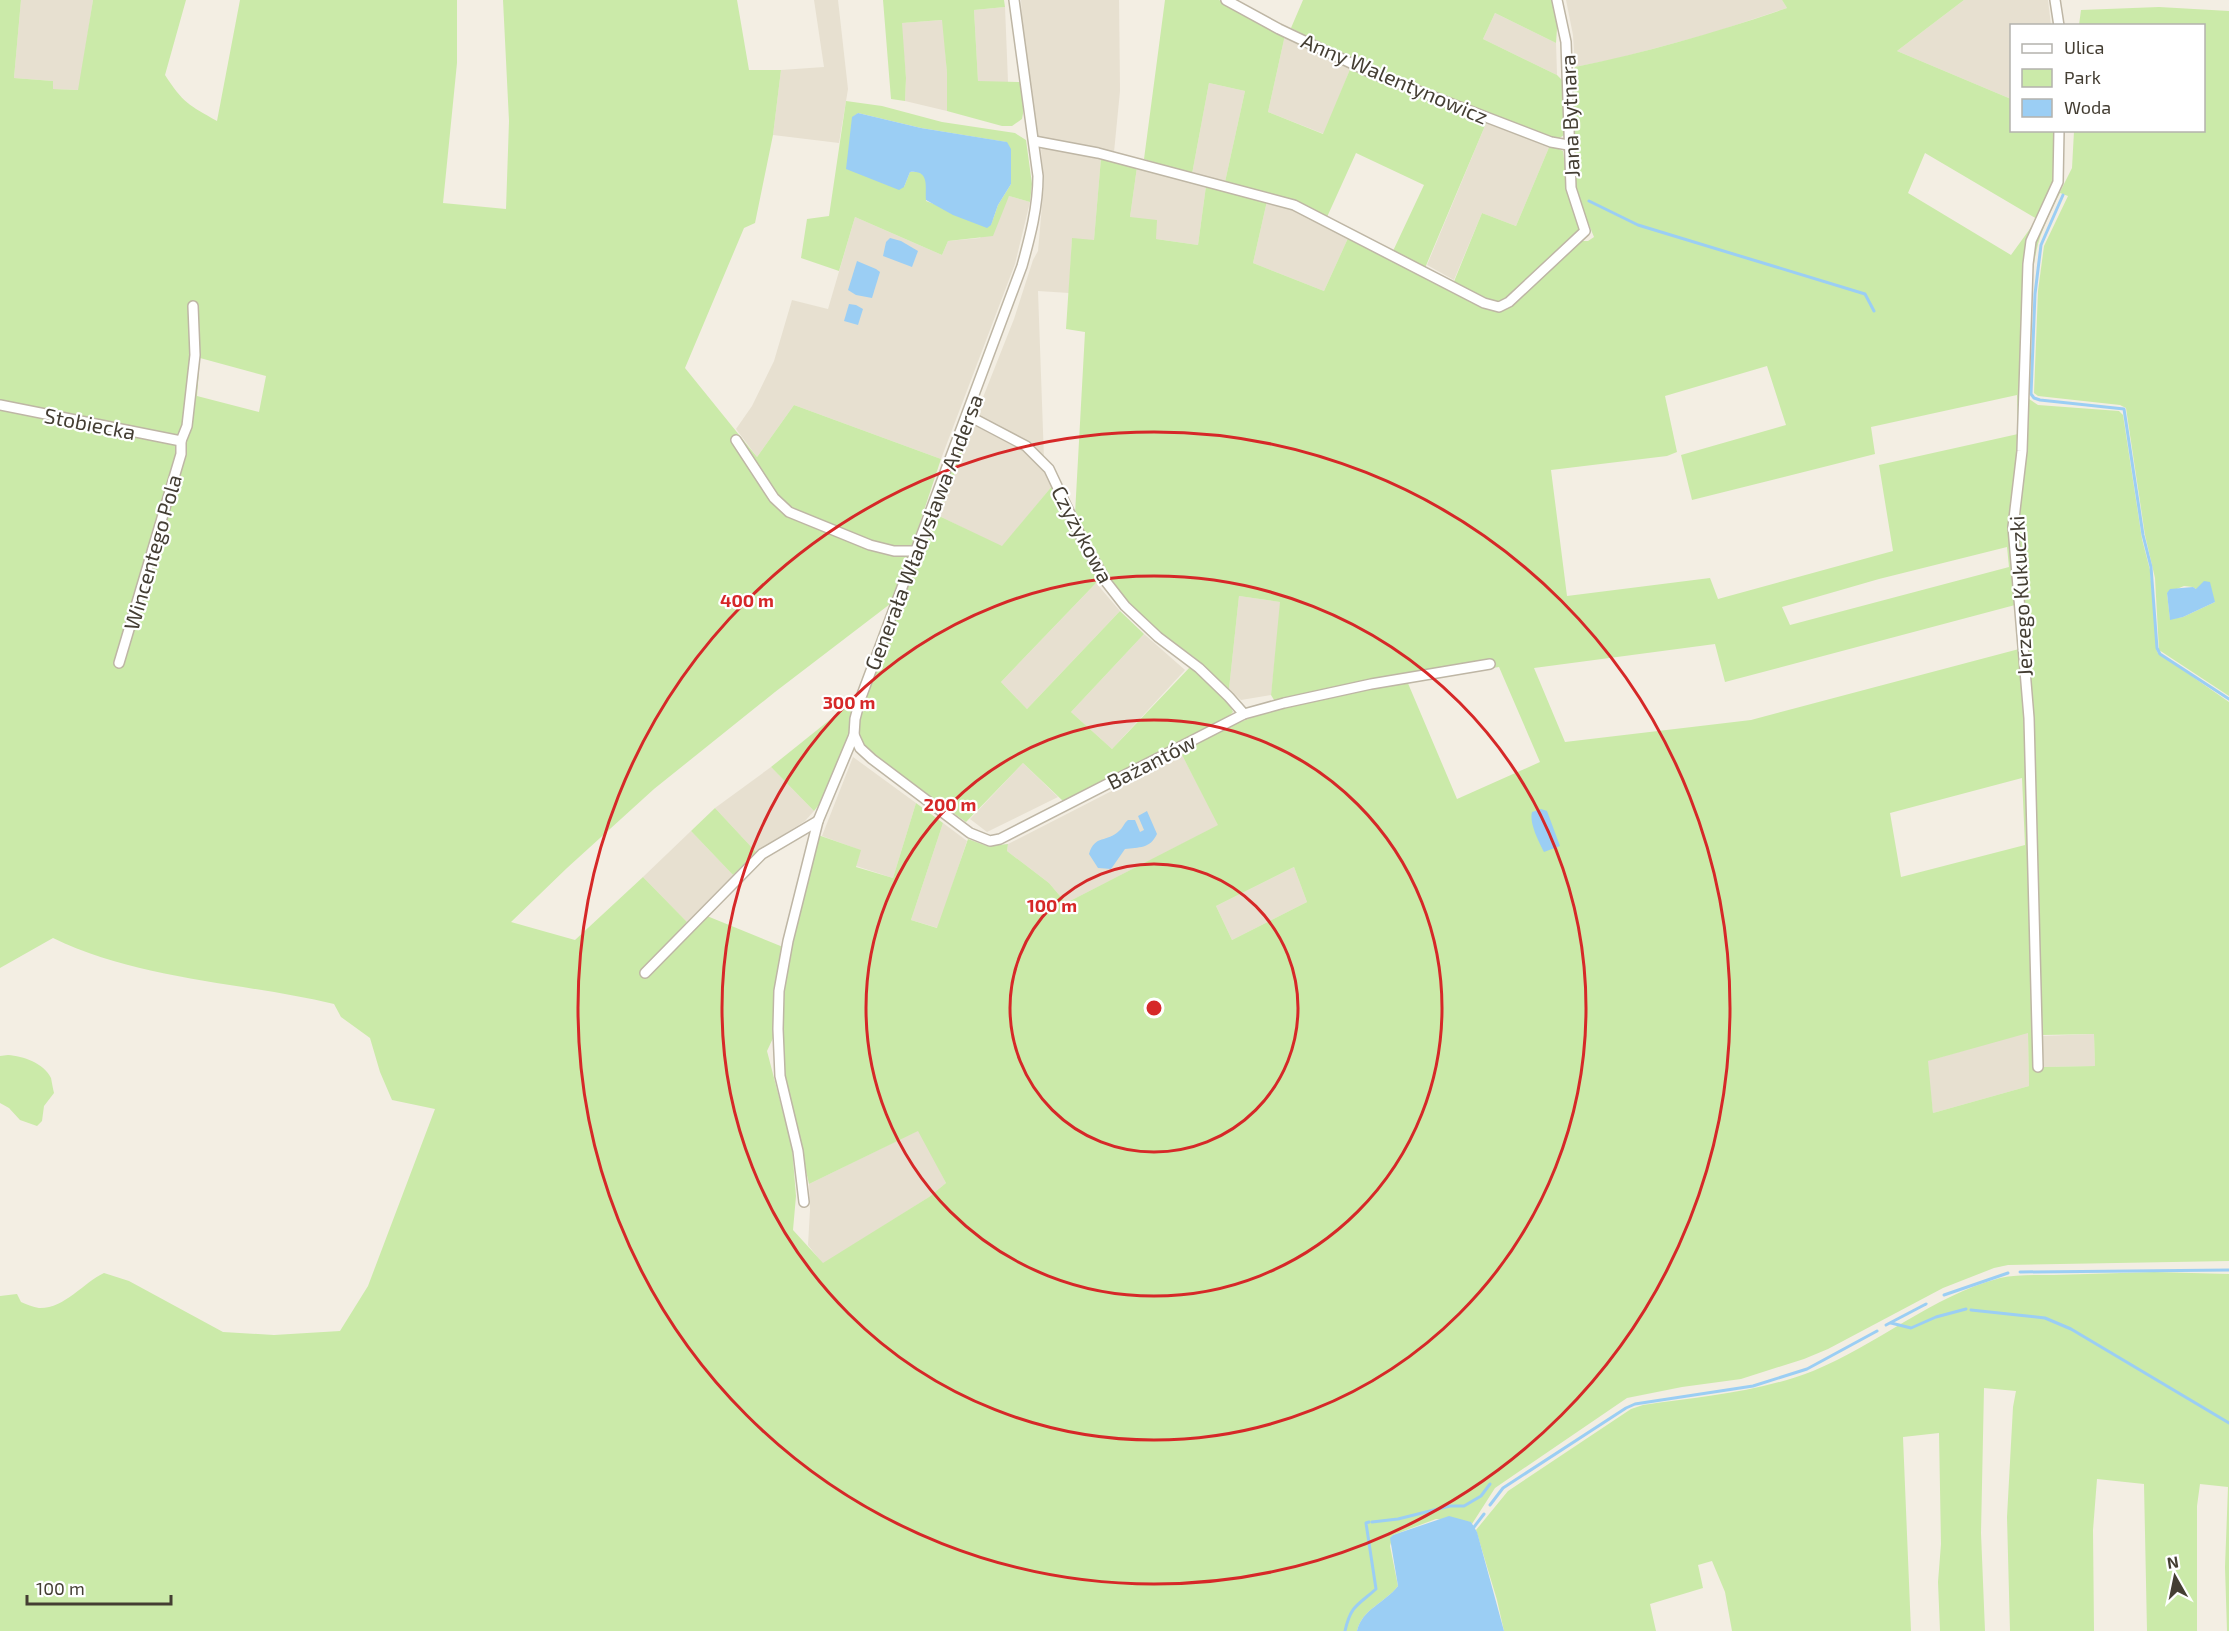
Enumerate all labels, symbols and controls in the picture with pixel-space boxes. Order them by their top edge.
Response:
legend [2010,24,2205,132]
street label: Anny Walentynowicz [1298,27,1492,129]
text: Ulica [2064,36,2104,58]
street label: Jana Bytnara [1554,54,1584,178]
text: Park [2064,66,2101,88]
text: Woda [2064,96,2111,118]
street label: Generała Władysława Andersa [859,391,987,673]
street label: Stobiecka [42,402,138,444]
street label: Wincentego Pola [118,471,186,633]
street label: Czyżykowa [1047,481,1119,587]
street label: Jerzego Kukuczki [2003,515,2037,677]
text: 400 m [720,589,774,611]
text: 300 m [823,691,875,713]
street label: Bażantów [1102,728,1200,794]
text: 200 m [924,793,976,815]
text: 100 m [1027,894,1077,916]
centre of rings [1144,998,1164,1018]
north arrow [2145,1547,2205,1607]
text: N [2165,1551,2180,1572]
scale bar [27,1568,171,1606]
text: 100 m [36,1577,85,1599]

